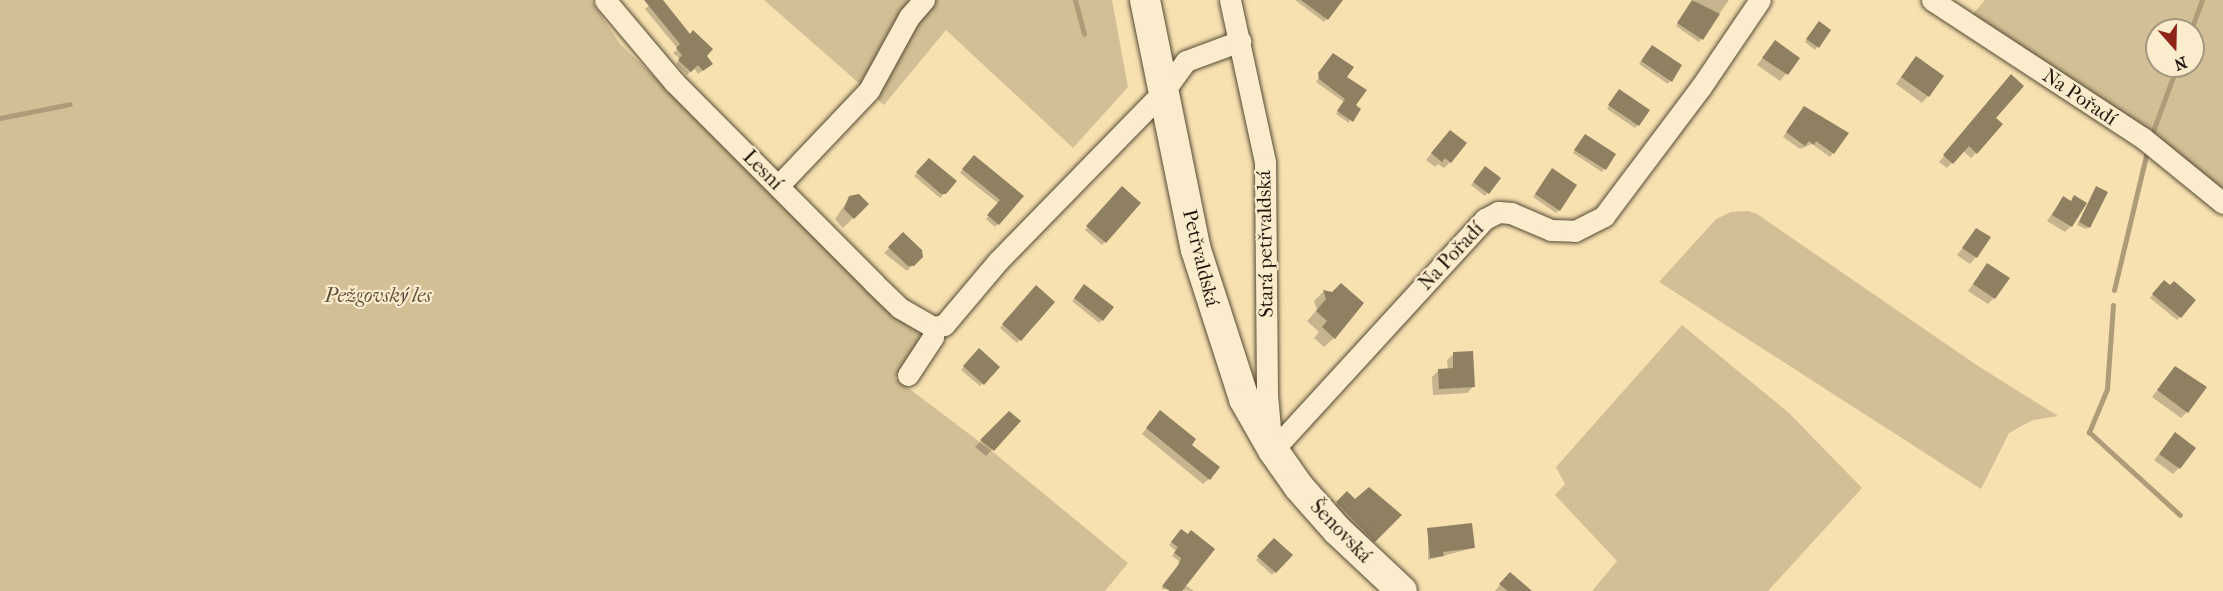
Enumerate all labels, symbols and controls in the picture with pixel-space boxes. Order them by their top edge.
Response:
north arrow [2145,18,2205,78]
text: N [2172,52,2190,75]
street label: Na Pořadí [2038,63,2122,131]
street label: Lesní [738,145,788,195]
street label: Stará petřvaldská [1252,170,1278,318]
street label: Petřvaldská [1177,207,1225,309]
street label: Na Pořadí [1413,217,1489,295]
park label: Pežgovský les [325,283,431,307]
street label: Šenovská [1305,494,1377,568]

